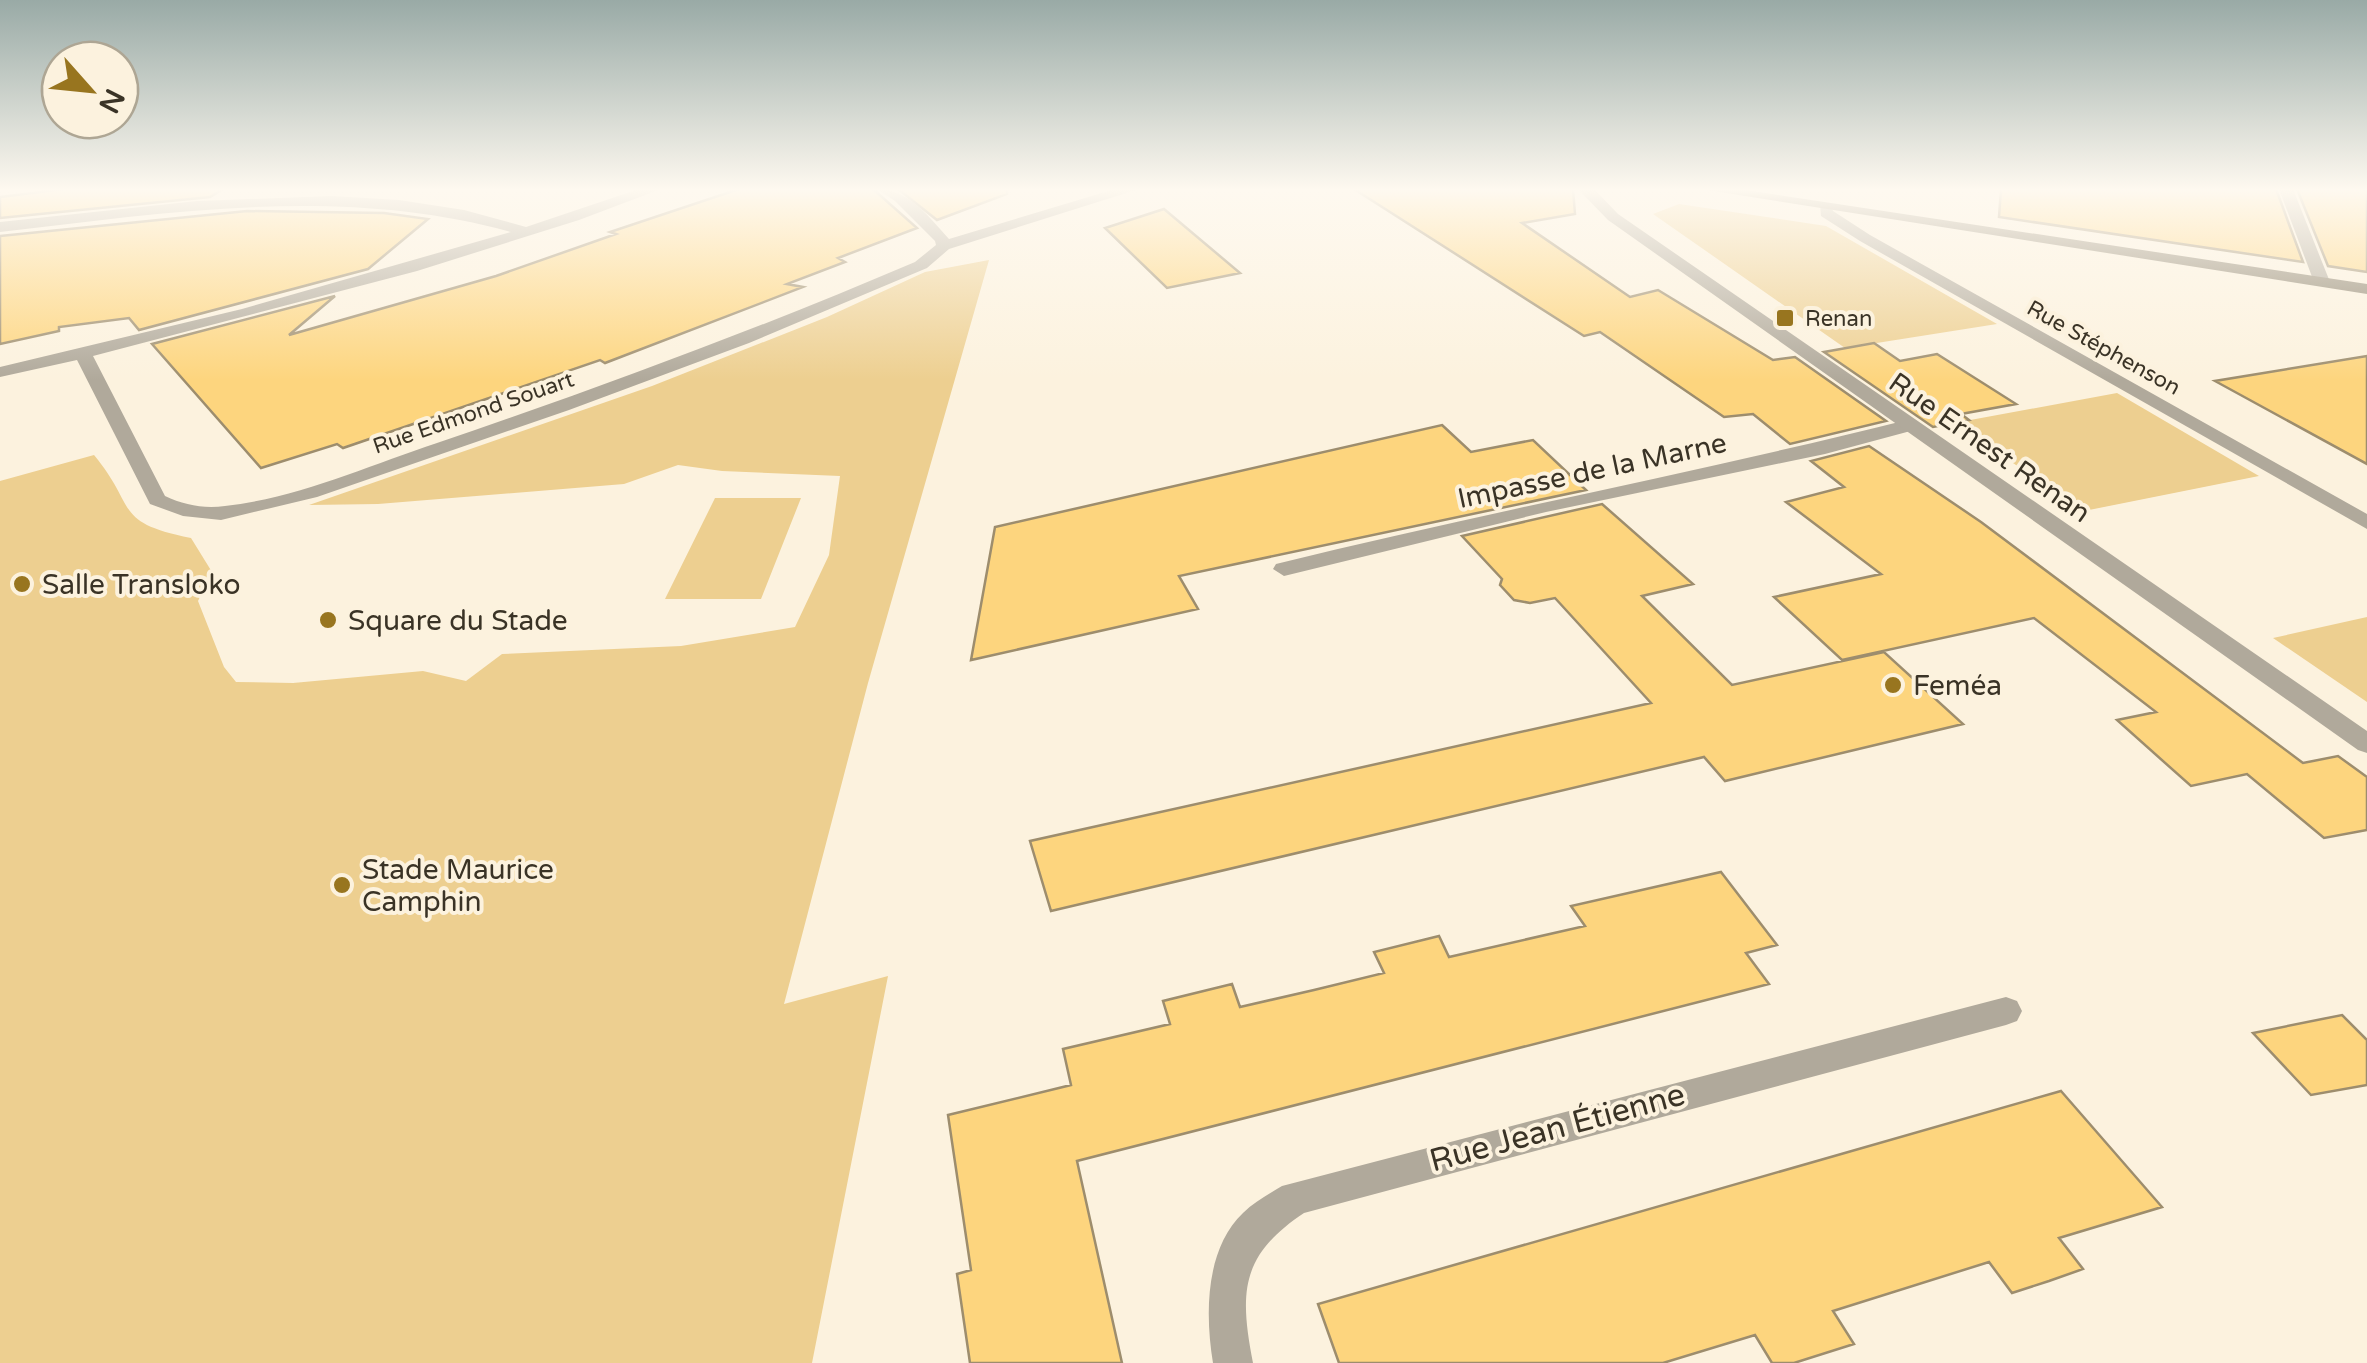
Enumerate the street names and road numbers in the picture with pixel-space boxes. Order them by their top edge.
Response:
street label: Rue Stéphenson [2022,295,2185,401]
street label: Rue Edmond Souart [369,366,577,460]
street label: Rue Ernest Renan [1882,366,2097,530]
street label: Impasse de la Marne [1455,426,1730,516]
street label: Rue Jean Étienne [1425,1076,1689,1180]

